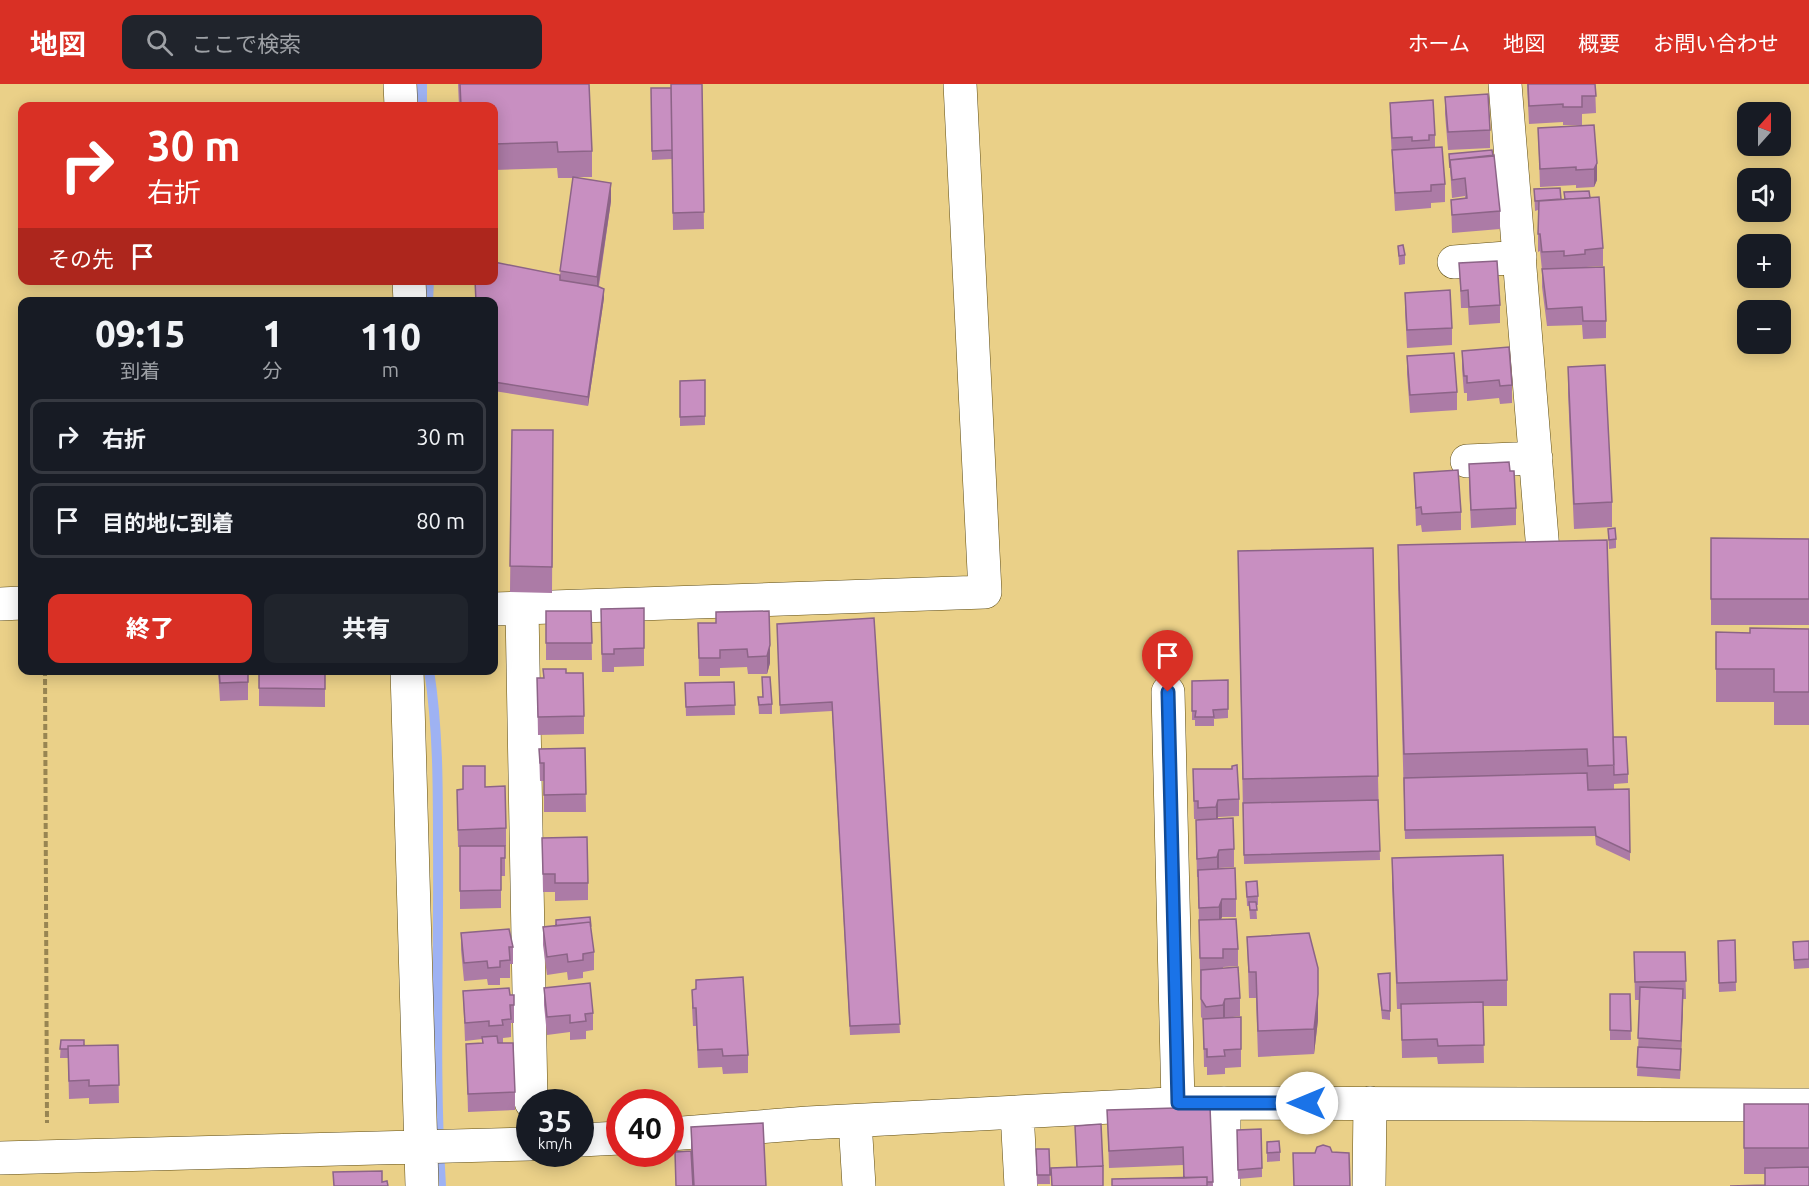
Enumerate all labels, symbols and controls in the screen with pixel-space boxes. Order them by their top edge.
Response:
search box [122,15,542,69]
icon: search [143,26,176,59]
text: 地図 [30,28,86,59]
text: ここで検索 [191,31,301,56]
text: ホーム [1408,31,1470,55]
text: 地図 [1503,31,1545,55]
text: 概要 [1578,31,1620,55]
text: お問い合わせ [1653,31,1779,55]
north arrow [1737,102,1791,156]
map controls [1737,102,1791,354]
text: 30 m [147,122,241,169]
icon: right [48,126,126,204]
button: sound [1737,168,1791,222]
text: 右折 [147,177,201,207]
button: + [1737,234,1791,288]
icon: arrive [126,240,159,273]
text: その先 [48,246,114,271]
button: − [1737,300,1791,354]
text: 09:15 [95,313,185,354]
text: 1 [262,313,283,354]
text: 110 [360,316,421,357]
text: m [382,358,399,381]
text: 到着 [120,359,160,382]
text: 分 [263,359,283,382]
icon: right [51,420,84,453]
text: 30 m [416,424,465,449]
text: 右折 [102,426,146,451]
icon: arrive [51,504,84,537]
text: 80 m [416,508,465,533]
text: 目的地に到着 [102,510,234,535]
button: 終了 [48,594,252,663]
button: 共有 [264,594,468,663]
pin [1142,630,1193,692]
icon: arrive [1151,639,1184,672]
position arrow [1275,1071,1339,1135]
speed limit sign: 40 [606,1089,684,1167]
text: 35 [538,1104,572,1138]
text: km/h [538,1135,572,1152]

